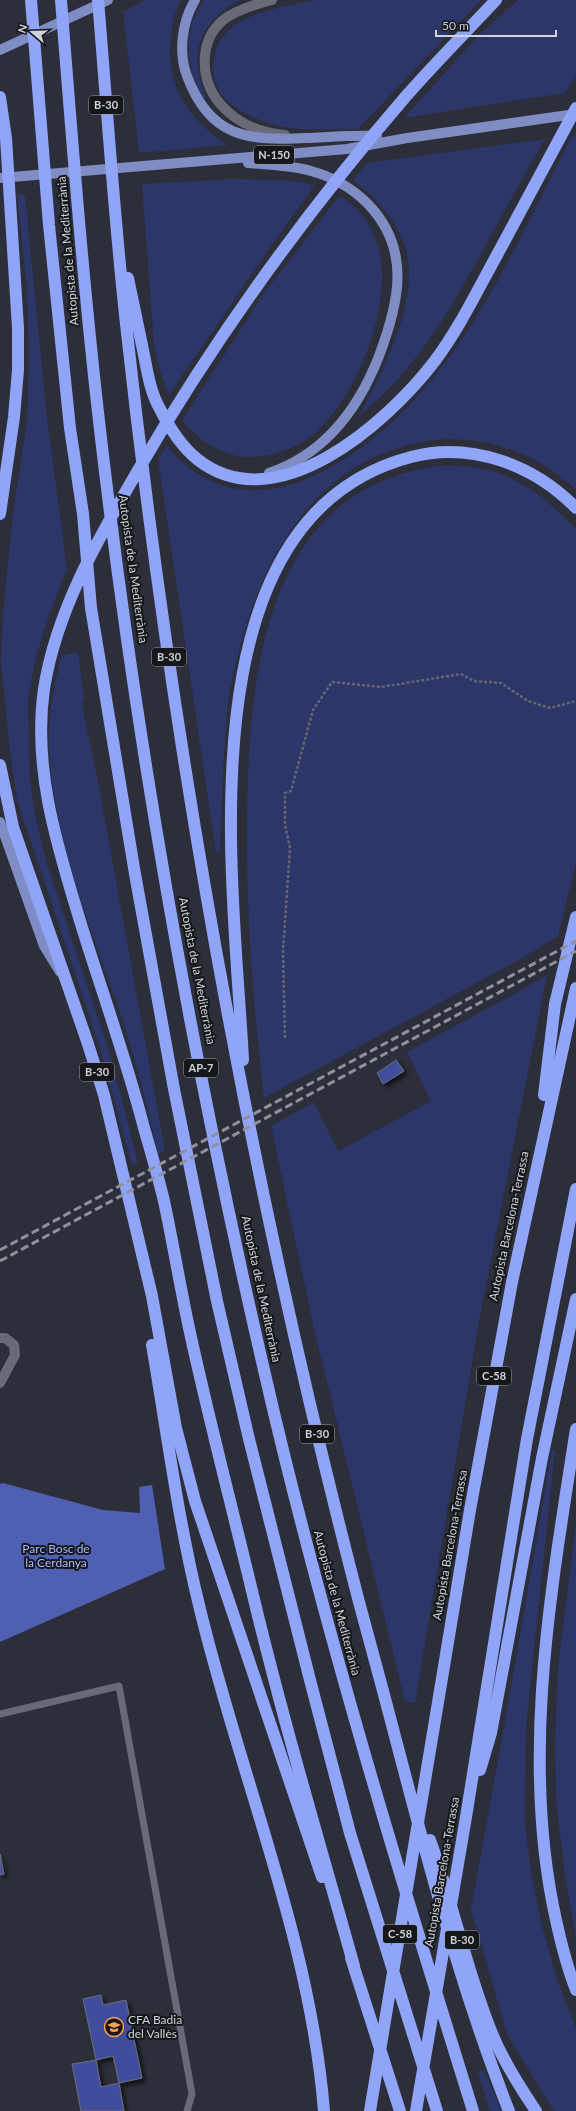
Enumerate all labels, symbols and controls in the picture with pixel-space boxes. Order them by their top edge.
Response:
north arrow [12,12,52,52]
scale bar [436,12,556,38]
text: 50 m [442,18,469,33]
text: N [15,22,30,35]
road number: B-30 [89,96,123,114]
road number: N-150 [254,146,294,164]
street label: Autopista de la Mediterrània [54,176,81,326]
street label: Autopista de la Mediterrània [116,494,151,644]
road number: B-30 [152,648,186,666]
street label: Autopista de la Mediterrània [176,896,219,1046]
road number: AP-7 [184,1059,218,1077]
road number: B-30 [80,1063,114,1081]
street label: Autopista Barcelona-Terrassa [485,1150,532,1302]
street label: Autopista de la Mediterrània [239,1214,284,1364]
road number: C-58 [477,1367,511,1385]
road number: B-30 [300,1425,334,1443]
street label: Autopista Barcelona-Terrassa [429,1468,470,1621]
street label: Autopista de la Mediterrània [311,1529,364,1677]
park label: Parc Bosc de la Cerdanya [22,1541,90,1570]
street label: Autopista Barcelona-Terrassa [421,1795,462,1948]
road number: C-58 [383,1925,417,1943]
road number: B-30 [445,1931,479,1949]
place label: CFA Badia del Vallès [128,2012,182,2041]
school or university icon: CFA Badia del Vallès [103,2016,125,2038]

